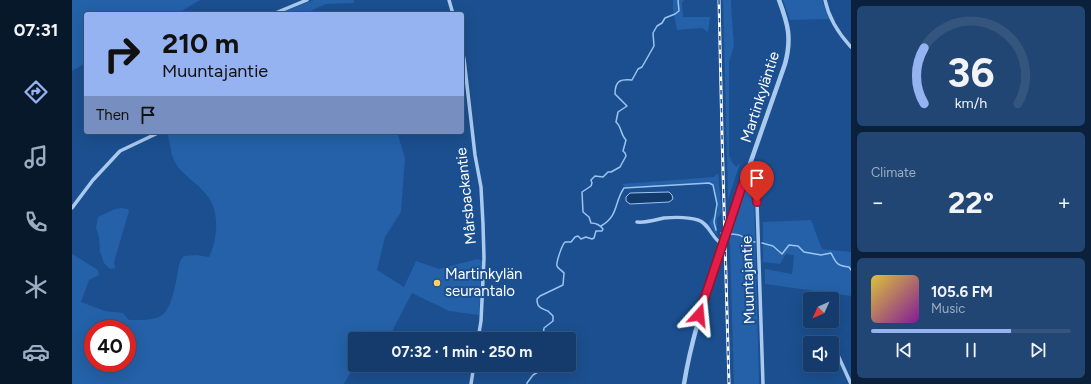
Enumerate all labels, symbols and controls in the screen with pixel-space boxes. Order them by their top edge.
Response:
text: 07:31 [14,19,58,41]
text: 210 m [162,26,239,60]
icon: right [96,28,148,80]
text: 36 [947,47,995,97]
street label: Martinkyläntie [737,49,783,145]
text: Muuntajantie [162,60,268,82]
icon: directions [22,78,50,106]
text: km/h [955,94,987,112]
icon: arrive [137,104,159,126]
text: Then [96,106,129,124]
icon: music [22,143,50,171]
street label: Mårsbackantie [452,147,480,245]
pin [740,161,774,202]
text: Climate [871,165,916,180]
icon: arrive [746,167,768,189]
text: 22° [948,184,994,221]
text: − [871,189,885,216]
text: + [1057,189,1071,216]
icon: phone [22,208,50,236]
street label: Muuntajantie [737,235,759,325]
place label: Martinkylän seurantalo [445,265,522,300]
icon: climate [22,273,50,301]
marker: Martinkylän seurantalo [432,278,442,288]
text: 105.6 FM [931,283,993,301]
north arrow [803,292,839,328]
map controls [803,292,839,372]
position arrow [678,294,720,336]
text: Music [931,301,965,316]
speed limit sign: 40 [84,320,136,372]
button: sound [803,336,839,372]
icon: car [22,338,50,366]
icon: previous [893,339,915,361]
icon: pause [960,339,982,361]
icon: next [1027,339,1049,361]
text: 07:32 · 1 min · 250 m [392,343,532,361]

